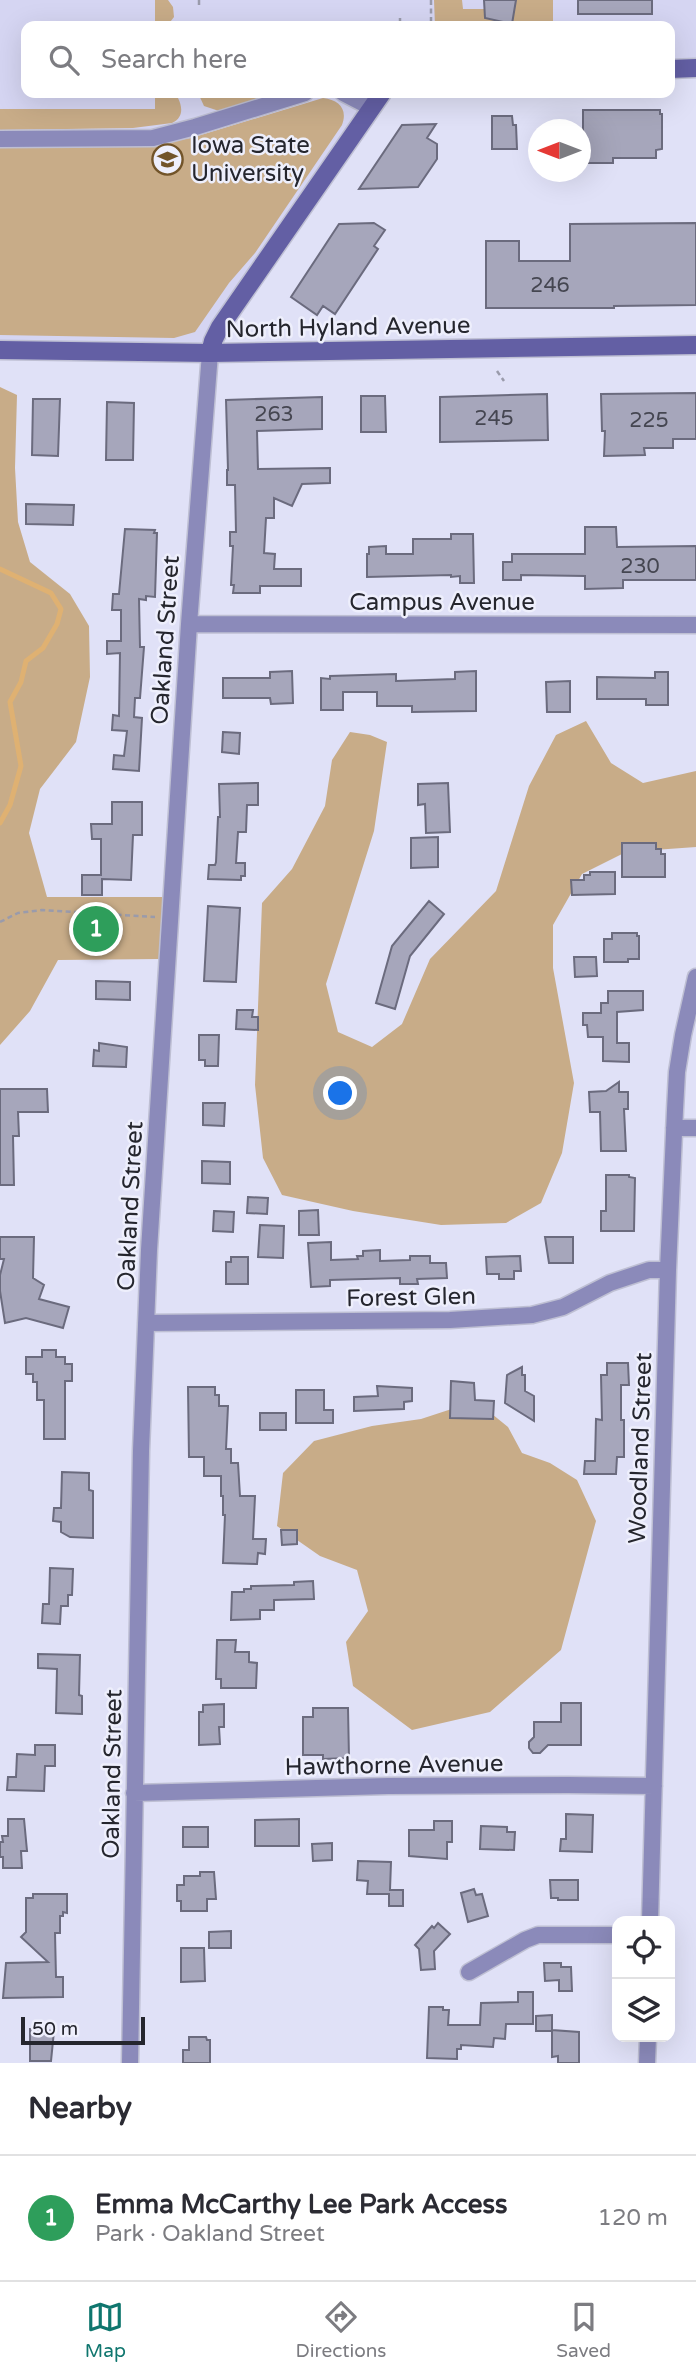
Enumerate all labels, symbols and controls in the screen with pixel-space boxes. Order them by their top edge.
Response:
search box [21,21,675,98]
icon: search [45,41,83,79]
text: Search here [101,44,247,75]
north arrow [528,119,591,182]
place label: Iowa State University [191,131,310,188]
school or university icon: Iowa State University [151,142,185,176]
house number: 246 [530,273,570,298]
street label: North Hyland Avenue [225,311,471,344]
house number: 263 [254,402,294,427]
house number: 245 [474,406,514,431]
house number: 225 [629,408,669,433]
street label: Oakland Street [145,554,186,726]
house number: 230 [620,554,660,579]
street label: Campus Avenue [349,588,535,617]
pin: 1 [73,903,119,955]
your location [323,1076,357,1110]
street label: Oakland Street [112,1120,149,1292]
street label: Forest Glen [346,1282,476,1313]
street label: Woodland Street [623,1352,658,1544]
street label: Oakland Street [97,1689,128,1859]
street label: Hawthorne Avenue [284,1749,504,1782]
map controls [612,1916,675,2042]
button: locate [612,1916,675,1979]
button: layers [612,1979,675,2042]
scale bar [21,2014,145,2046]
text: 50 m [32,2018,78,2040]
text: Nearby [28,2090,132,2127]
text: Emma McCarthy Lee Park Access [95,2189,507,2220]
text: 1 [44,2204,58,2232]
text: 120 m [598,2204,668,2232]
text: Park · Oakland Street [95,2220,325,2248]
tab: Map [85,2298,126,2362]
tab: Directions [296,2298,387,2362]
tab: Saved [556,2298,611,2362]

